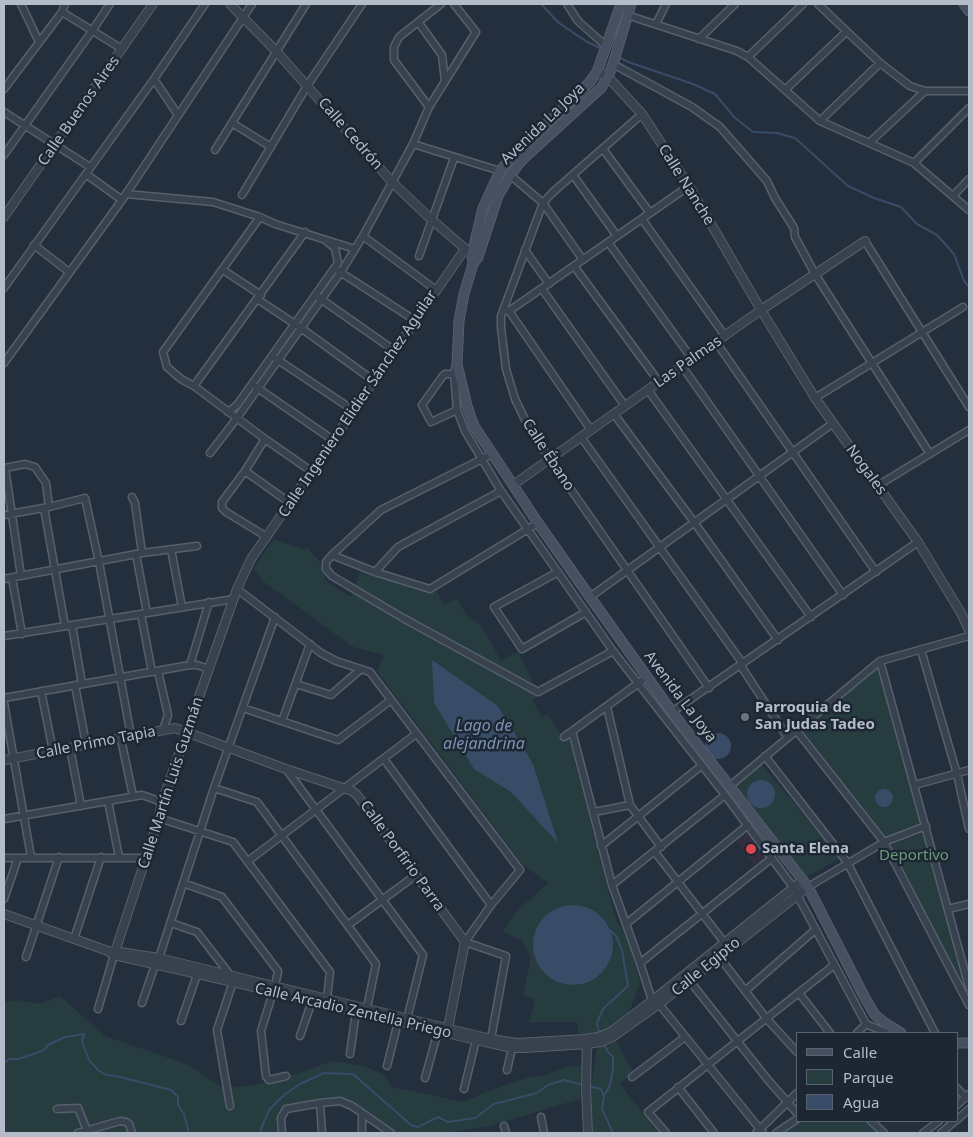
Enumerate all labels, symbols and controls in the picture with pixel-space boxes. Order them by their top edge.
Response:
street label: Calle Buenos Aires [34,53,124,169]
street label: Avenida La Joya [497,80,589,168]
street label: Calle Cedrón [314,94,386,174]
street label: Calle Nanche [654,141,718,229]
street label: Calle Ingeniero Elidier Sánchez Aguilar [275,287,441,521]
street label: Las Palmas [651,332,725,392]
street label: Calle Ébano [518,416,578,494]
street label: Nogales [842,441,890,499]
street label: Avenida La Joya [640,648,720,746]
street label: Calle Martín Luis Guzmán [135,695,207,871]
place label: Parroquia de San Judas Tadeo [755,699,875,734]
marker: Parroquia de San Judas Tadeo [739,711,751,723]
water label: Lago de alejandrina [443,716,525,754]
street label: Calle Primo Tapia [35,723,157,763]
street label: Calle Porfirio Parra [356,797,448,915]
place label: Santa Elena [762,840,849,858]
marker: Santa Elena [744,842,758,856]
park label: Deportivo [879,847,949,865]
street label: Calle Egipto [668,934,744,1000]
street label: Calle Arcadio Zentella Priego [253,980,453,1042]
legend [796,1032,958,1122]
text: Calle [843,1042,877,1062]
text: Parque [843,1067,893,1087]
text: Agua [843,1092,880,1112]

